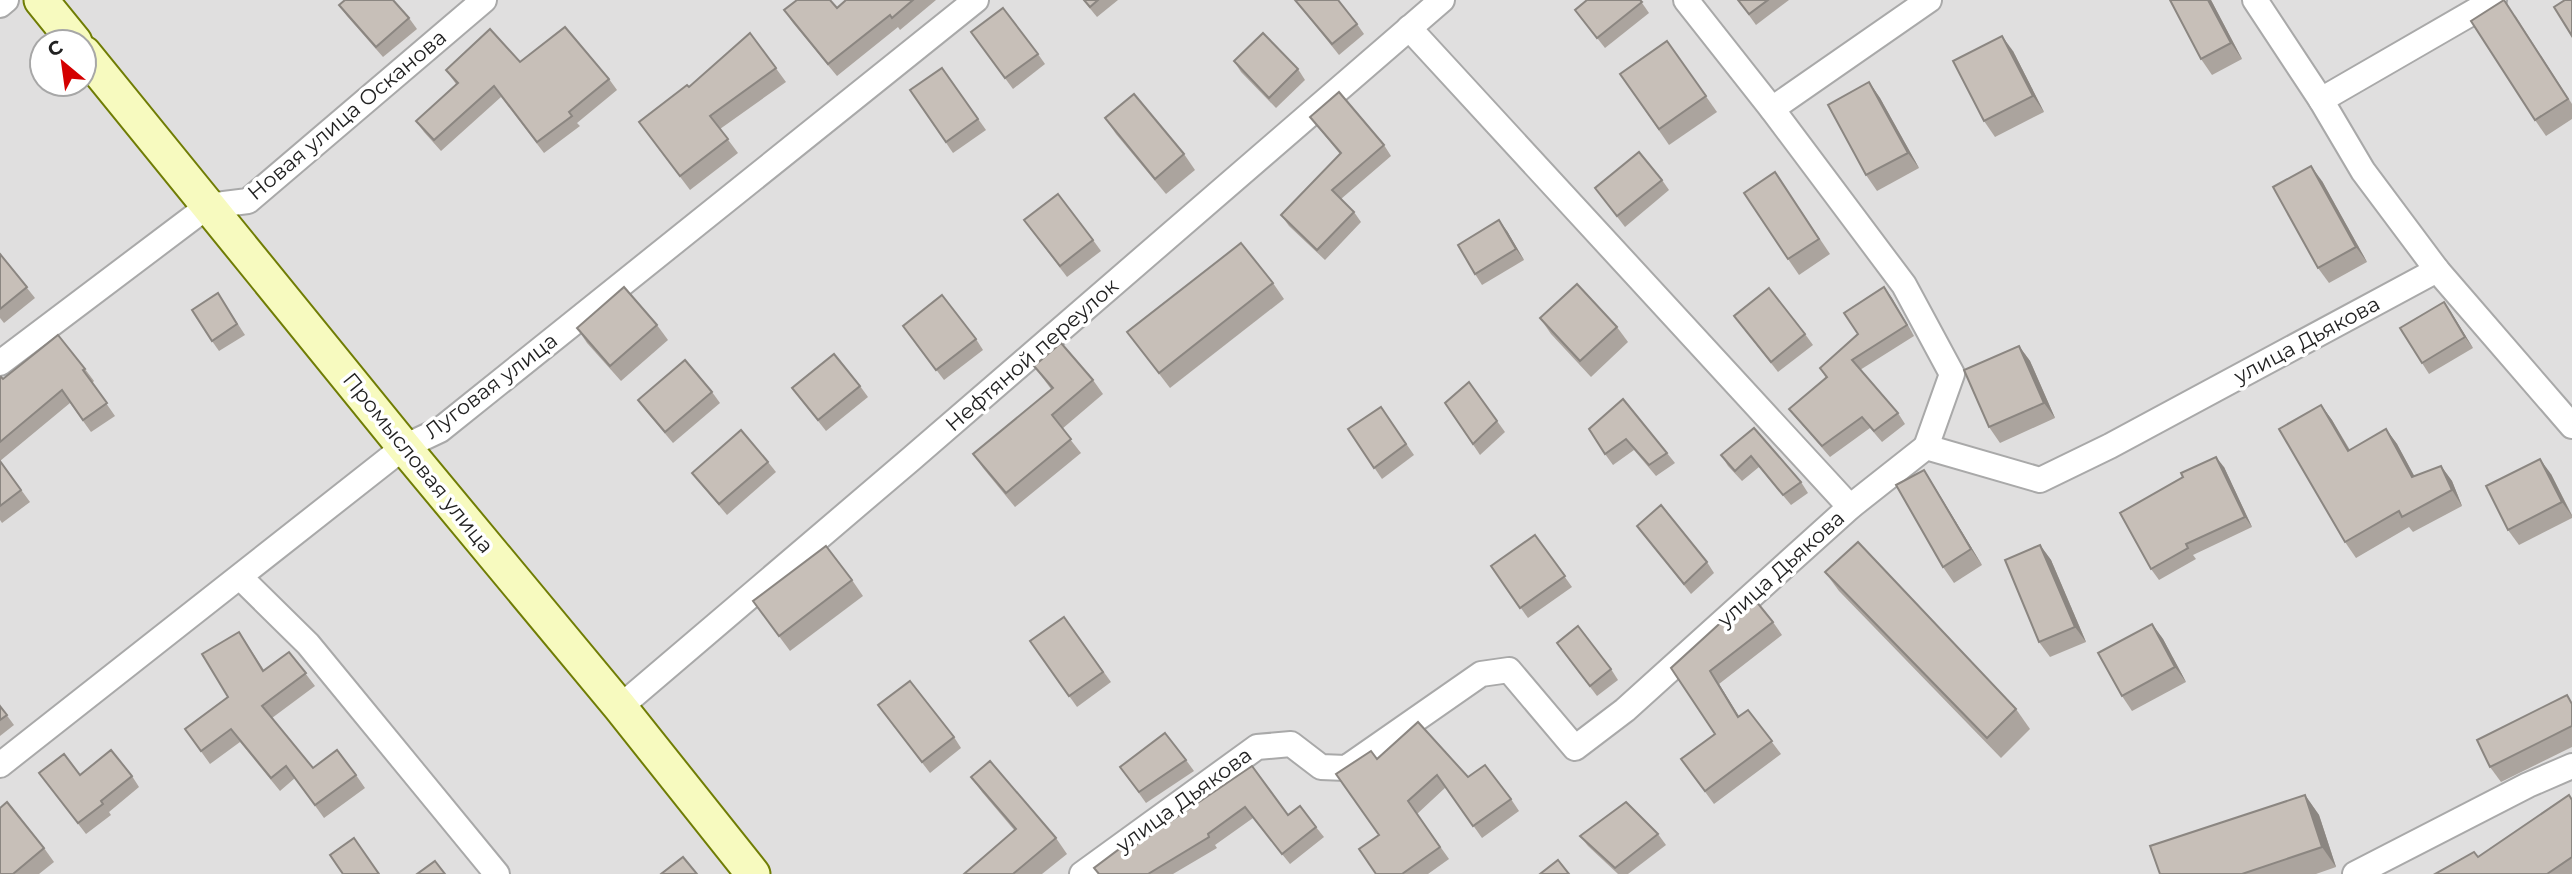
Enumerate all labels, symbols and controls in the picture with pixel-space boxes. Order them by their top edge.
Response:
street label: Новая улица Осканова [242,24,451,205]
north arrow [28,28,98,98]
text: С [43,35,67,62]
street label: Нефтяной переулок [940,273,1123,436]
street label: улица Дьякова [2229,291,2384,389]
street label: Луговая улица [419,328,562,444]
street label: Промысловая улица [338,367,499,558]
street label: улица Дьякова [1711,505,1849,633]
street label: улица Дьякова [1110,742,1256,858]

